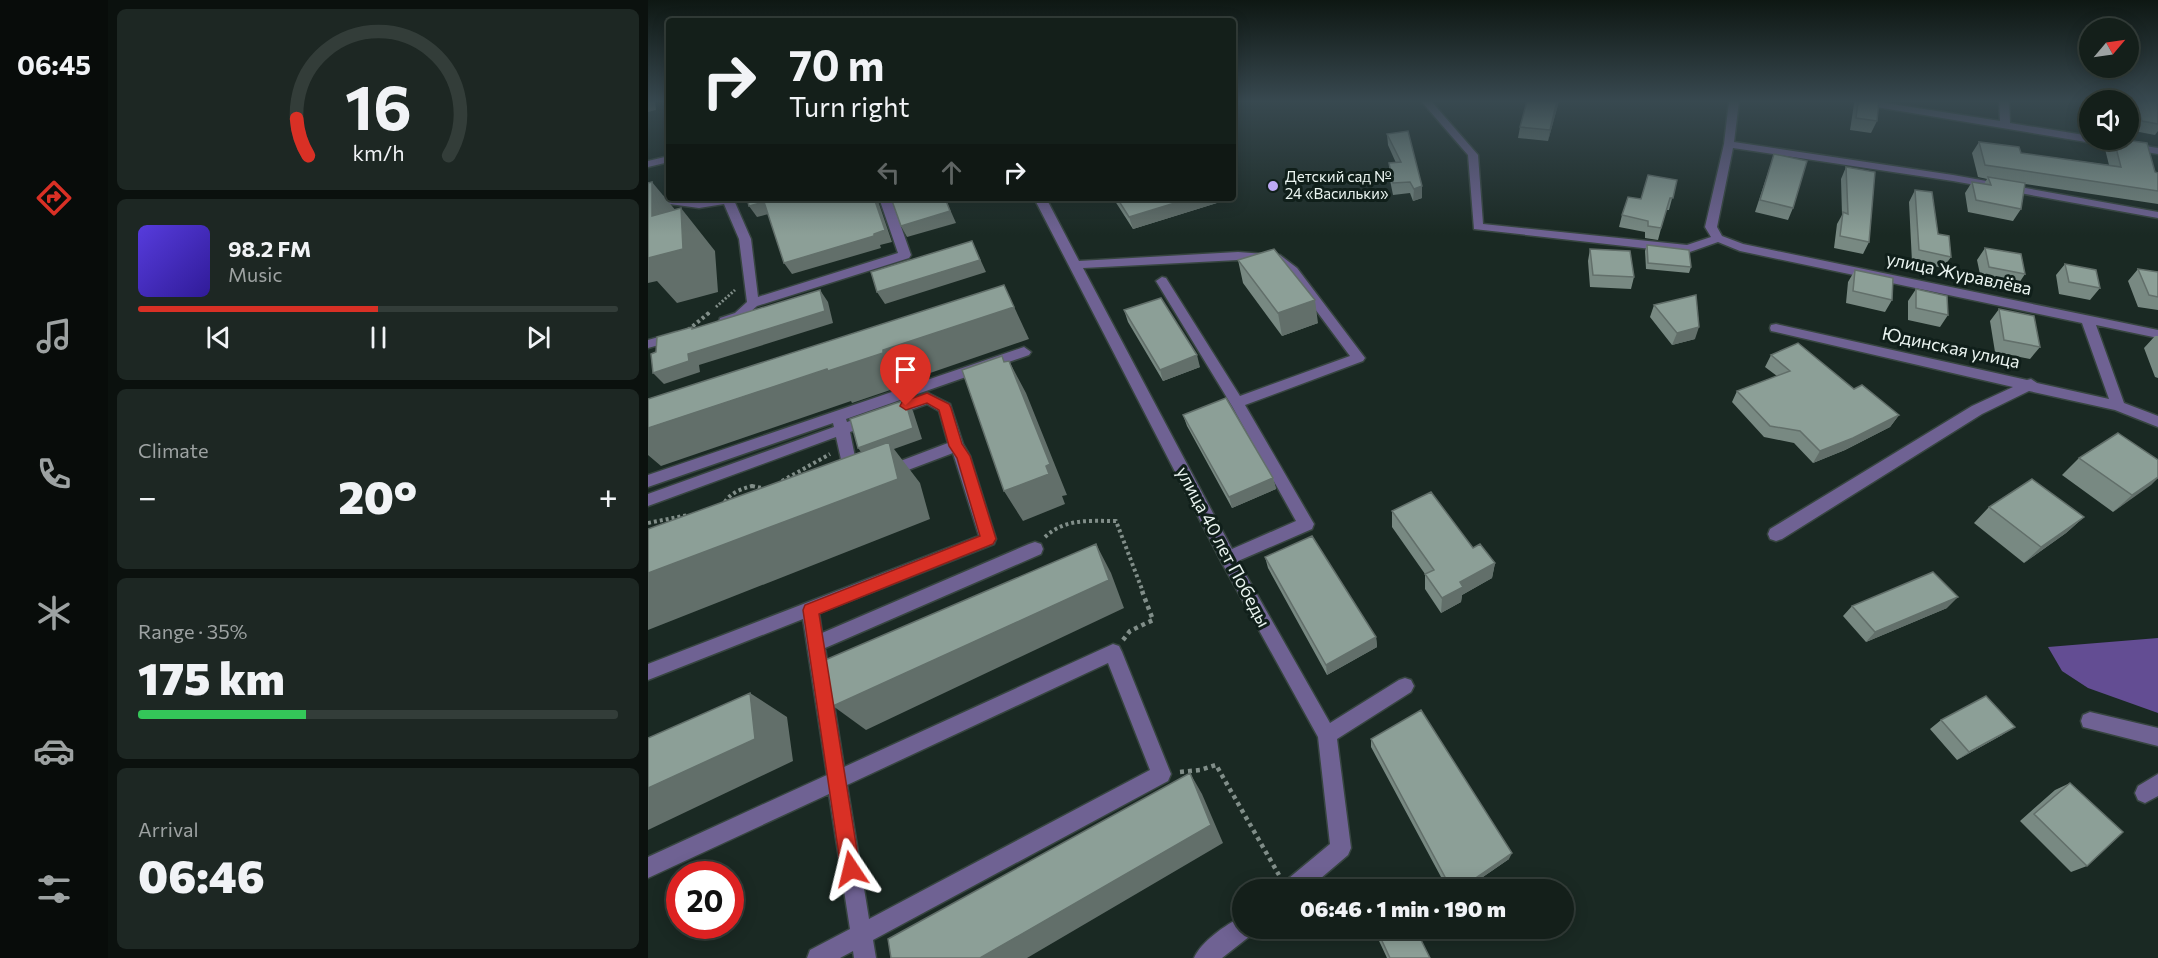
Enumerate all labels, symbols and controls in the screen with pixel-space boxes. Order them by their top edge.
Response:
north arrow [2079,18,2139,78]
map controls [2079,18,2139,150]
text: 70 m [789,38,884,90]
icon: right [690,42,768,120]
text: 06:45 [17,48,91,81]
text: 16 [345,68,411,144]
text: Turn right [789,90,909,123]
button: sound [2079,90,2139,150]
text: km/h [352,140,404,166]
icon: left [872,156,905,189]
icon: ahead [935,156,968,189]
icon: right [998,156,1031,189]
place label: Детский сад № 24 «Васильки» [1285,167,1392,202]
icon: directions [33,177,75,219]
marker: Детский сад № 24 «Васильки» [1266,179,1280,193]
text: 98.2 FM [228,235,311,262]
street label: улица Журавлёва [1884,247,2034,299]
text: Music [228,262,282,286]
icon: music [33,315,75,357]
icon: previous [202,321,235,354]
icon: pause [362,321,395,354]
icon: next [522,321,555,354]
street label: Юдинская улица [1880,322,2022,372]
pin [880,344,931,406]
icon: arrive [889,353,922,386]
text: Climate [138,438,208,462]
icon: phone [33,453,75,495]
street label: улица 40 лет Победы [1172,462,1276,631]
text: 20° [338,468,417,523]
text: − [138,475,157,516]
text: + [599,475,618,516]
icon: climate [33,592,75,634]
text: Range · 35% [138,619,247,643]
text: 175 km [138,649,285,704]
icon: car [33,730,75,772]
text: Arrival [138,817,199,841]
position arrow [819,837,883,901]
text: 06:46 [138,847,265,902]
speed limit sign: 20 [666,861,744,939]
icon: filters [33,868,75,910]
text: 06:46 · 1 min · 190 m [1300,895,1506,922]

